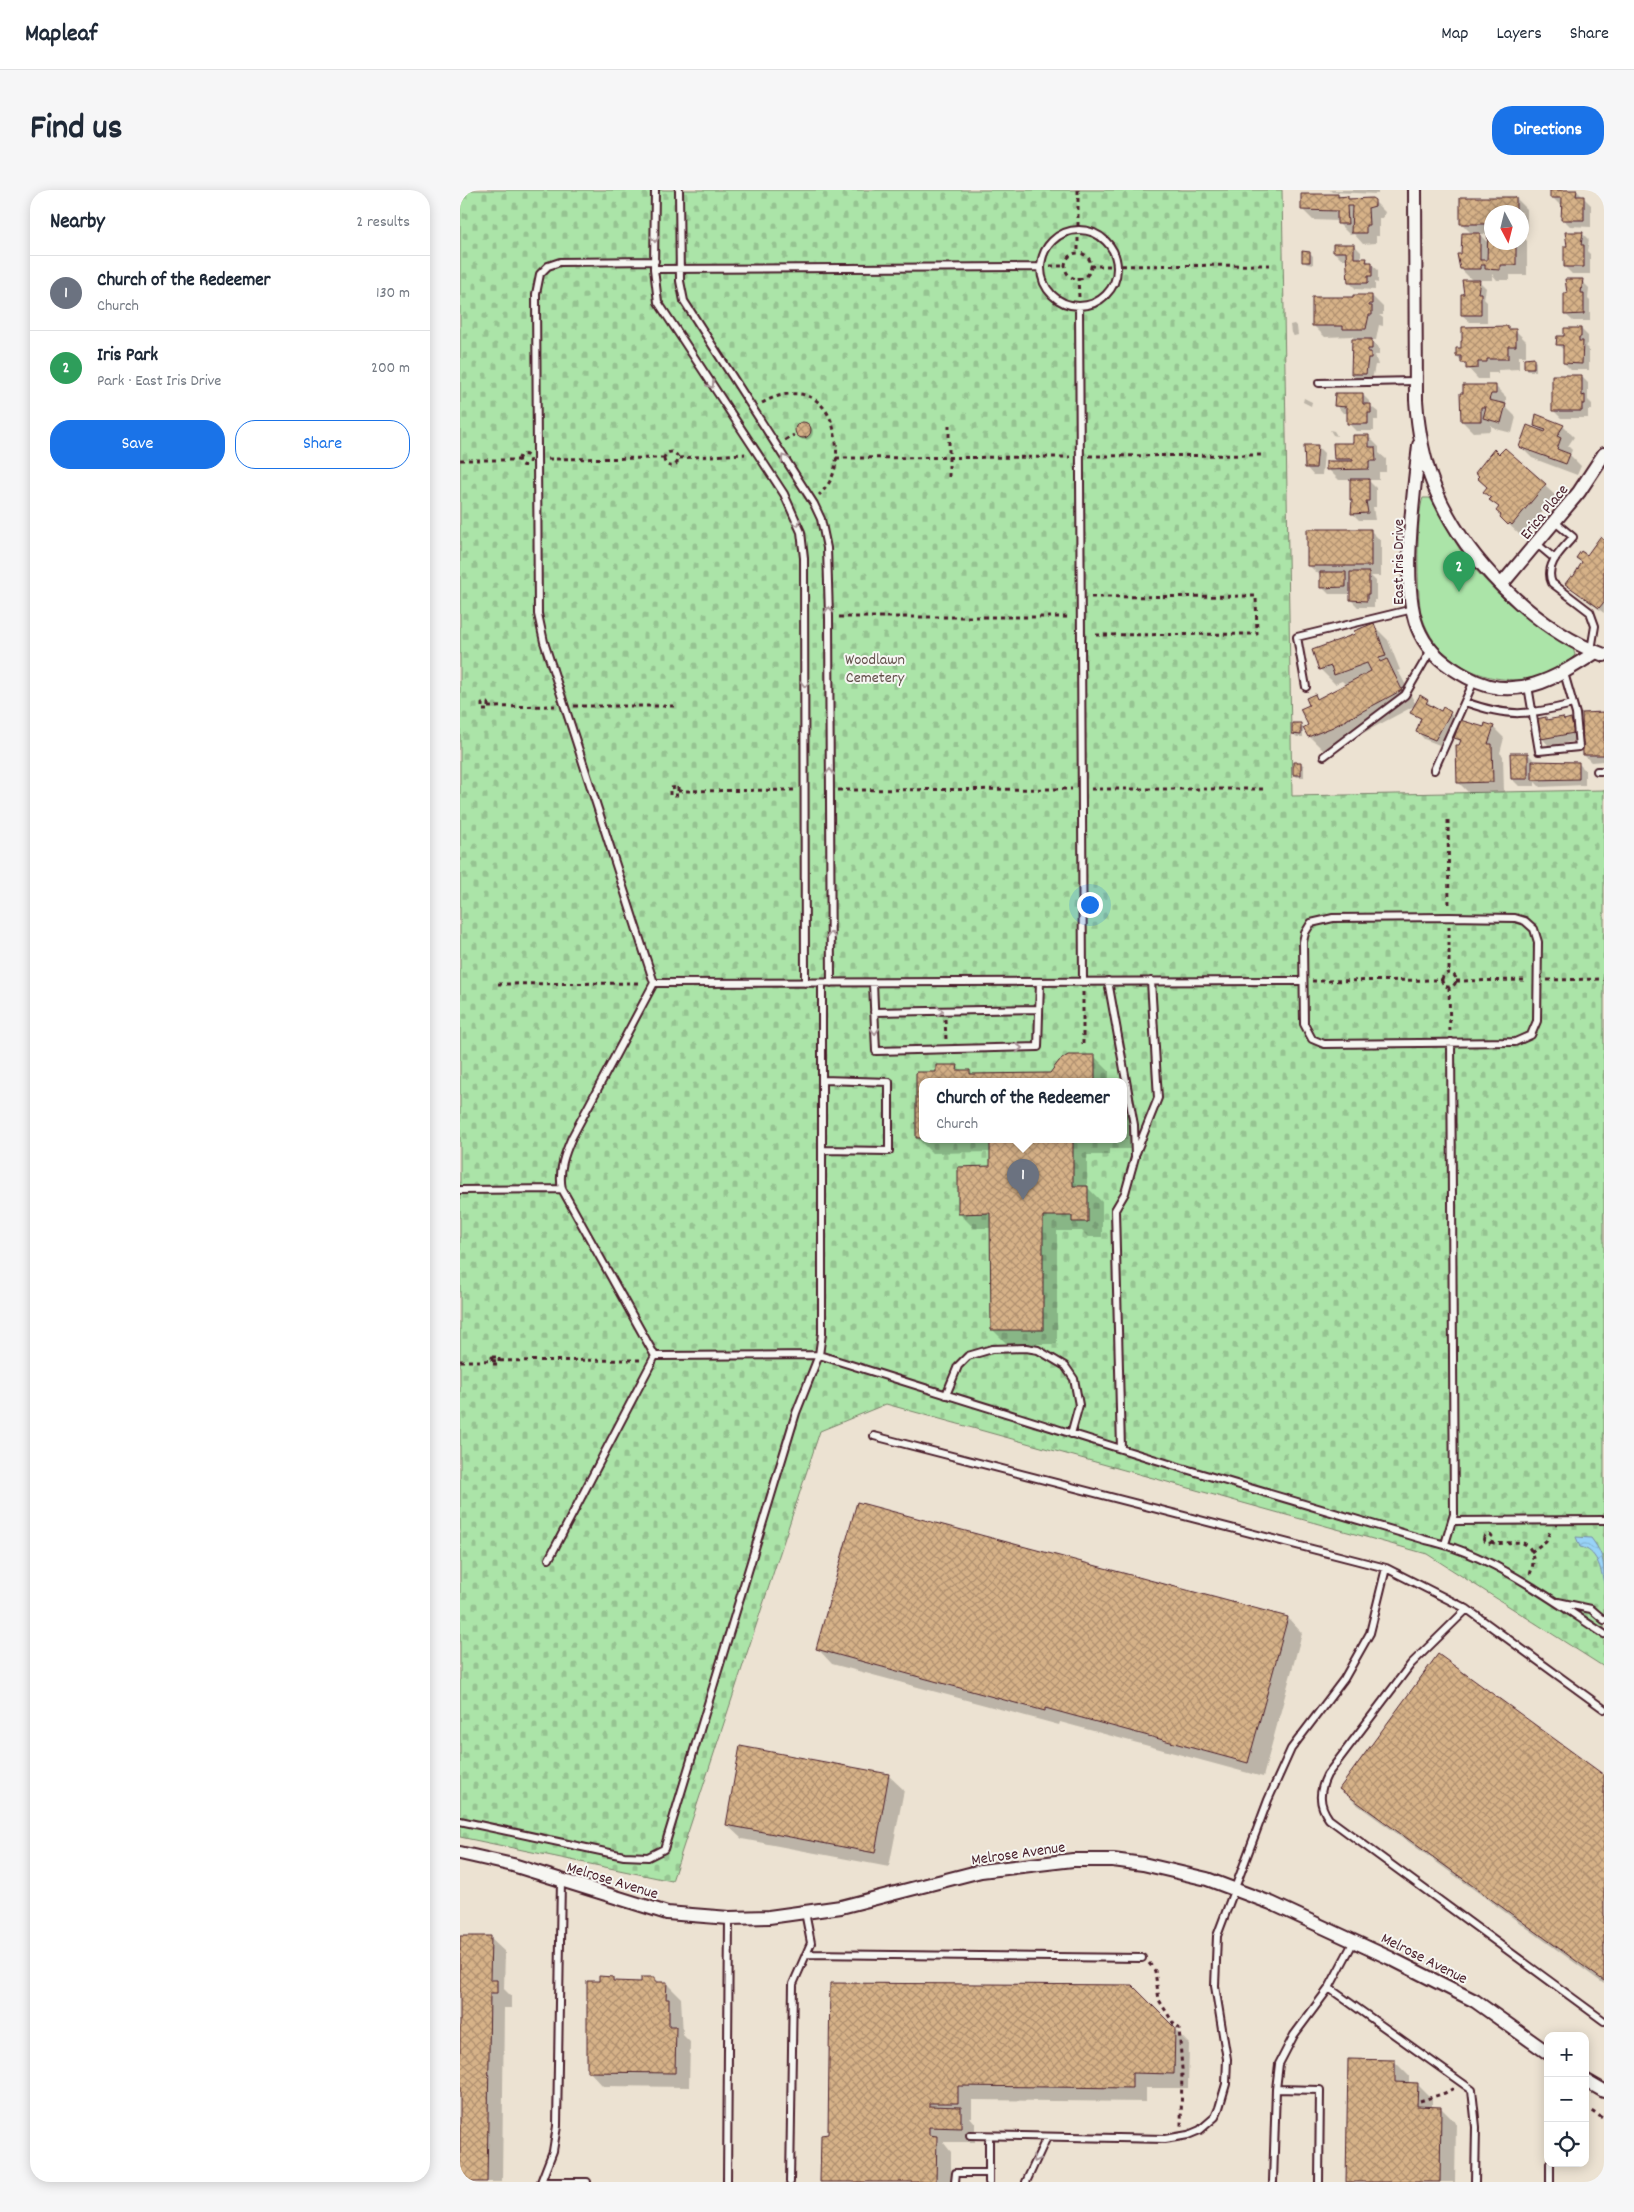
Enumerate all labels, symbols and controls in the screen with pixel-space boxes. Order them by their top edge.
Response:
text: Mapleaf [25,18,97,52]
text: Map [1441,22,1468,47]
text: Layers [1496,22,1542,47]
text: Share [1570,22,1609,47]
text: Find us [30,105,122,155]
button: Directions [1492,106,1604,155]
north arrow [1484,205,1529,250]
text: Nearby [50,208,105,238]
text: 2 results [356,211,410,234]
one-way arrow [650,235,660,243]
text: Church of the Redeemer [97,268,271,295]
text: 1 [64,282,68,305]
text: 130 m [376,282,410,305]
text: Church [97,295,139,318]
text: Iris Park [97,343,158,370]
text: 2 [63,357,70,380]
text: 200 m [371,357,410,380]
text: Park · East Iris Drive [97,370,221,393]
one-way arrow [705,380,714,389]
button: Save [50,420,225,469]
button: Share [235,420,410,469]
one-way arrow [781,454,791,463]
street label: Erica Place [1515,480,1575,545]
one-way arrow [790,518,801,527]
street label: East Iris Drive [1388,519,1411,605]
pin: 2 [1443,551,1475,592]
one-way arrow [824,605,834,613]
park label: Woodlawn Cemetery [845,649,905,690]
one-way arrow [800,681,810,689]
one-way arrow [825,768,835,776]
your location [1077,892,1103,918]
one-way arrow [826,930,836,938]
one-way arrow [937,1006,945,1016]
one-way arrow [870,1028,880,1036]
one-way arrow [1016,1043,1023,1053]
popup [919,1078,1127,1143]
text: Church of the Redeemer [936,1086,1110,1113]
text: Church [936,1113,978,1136]
pin: 1 [1007,1159,1039,1200]
street label: Melrose Avenue [970,1837,1067,1872]
street label: Melrose Avenue [564,1857,661,1906]
street label: Melrose Avenue [1377,1928,1471,1991]
map controls [1544,2032,1589,2167]
button: + [1544,2032,1589,2077]
button: − [1544,2077,1589,2122]
button: locate [1544,2122,1589,2167]
one-way arrow [1032,2154,1042,2163]

